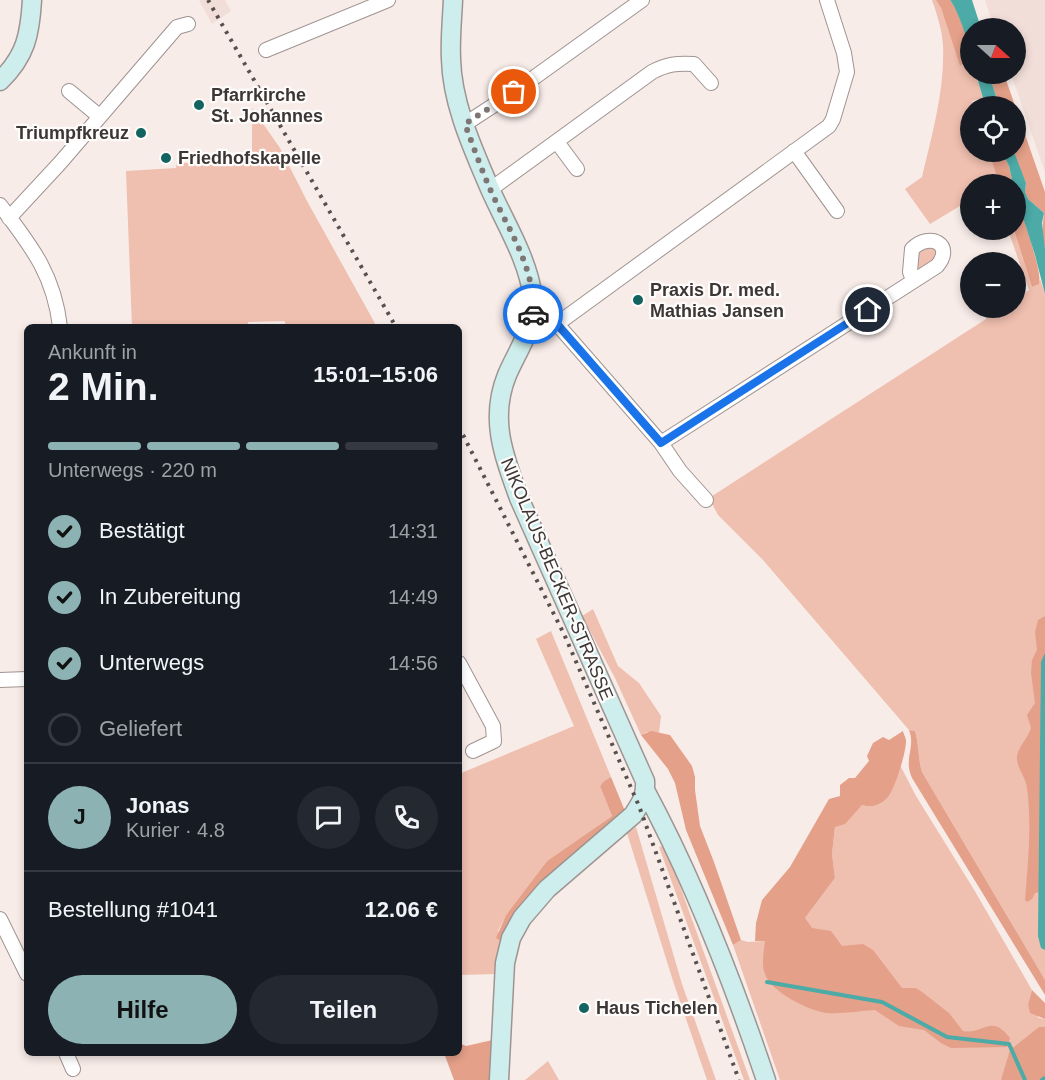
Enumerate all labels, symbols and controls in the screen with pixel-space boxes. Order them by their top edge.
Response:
north arrow [960,18,1026,84]
map controls [960,18,1026,318]
pin [488,66,539,117]
icon: bag [497,75,530,108]
place label: Pfarrkirche St. Johannes [211,85,323,126]
button: locate [960,96,1026,162]
marker: Pfarrkirche St. Johannes [192,98,206,112]
place label: Triumpfkreuz [16,123,129,143]
marker: Triumpfkreuz [134,126,148,140]
place label: Friedhofskapelle [178,148,321,168]
marker: Friedhofskapelle [159,151,173,165]
button: + [960,174,1026,240]
button: − [960,252,1026,318]
place label: Praxis Dr. med. Mathias Jansen [650,280,784,321]
courier [503,284,563,344]
pin [842,284,893,335]
marker: Praxis Dr. med. Mathias Jansen [631,293,645,307]
icon: home [851,293,884,326]
icon: car [517,298,550,331]
text: Ankunft in [48,341,137,363]
text: 15:01–15:06 [313,362,438,387]
text: 2 Min. [48,365,159,408]
street label: NIKOLAUS-BECKER-STRASSE [497,455,617,703]
text: Unterwegs · 220 m [48,459,217,481]
icon: check [48,515,81,548]
text: Bestätigt [99,518,185,543]
text: 14:31 [388,520,438,542]
icon: check [48,581,81,614]
text: In Zubereitung [99,584,241,609]
text: 14:49 [388,586,438,608]
icon: check [48,647,81,680]
text: Unterwegs [99,650,204,675]
text: 14:56 [388,652,438,674]
text: Geliefert [99,716,182,741]
button: chat [297,786,360,849]
button: phone [375,786,438,849]
text: Jonas [126,793,190,818]
text: J [73,804,86,829]
text: Kurier · 4.8 [126,819,225,841]
text: Bestellung #1041 [48,897,218,922]
text: 12.06 € [365,897,438,922]
button: Hilfe [48,975,237,1044]
button: Teilen [249,975,438,1044]
place label: Haus Tichelen [596,998,718,1018]
marker: Haus Tichelen [577,1001,591,1015]

